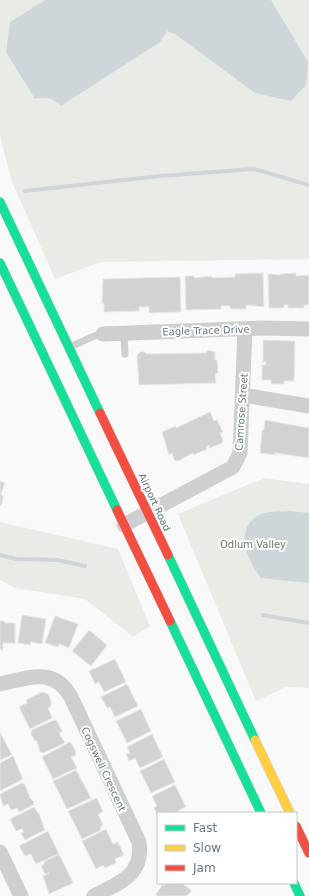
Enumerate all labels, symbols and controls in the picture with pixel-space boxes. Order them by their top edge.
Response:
street label: Eagle Trace Drive [162,323,250,338]
street label: Camrose Street [233,373,250,451]
street label: Airport Road [136,472,173,533]
park label: Odlum Valley [220,539,286,550]
street label: Cogswell Crescent [79,725,128,813]
legend [157,812,297,884]
text: Fast [193,821,217,835]
text: Slow [193,841,221,855]
text: Jam [192,861,216,875]

